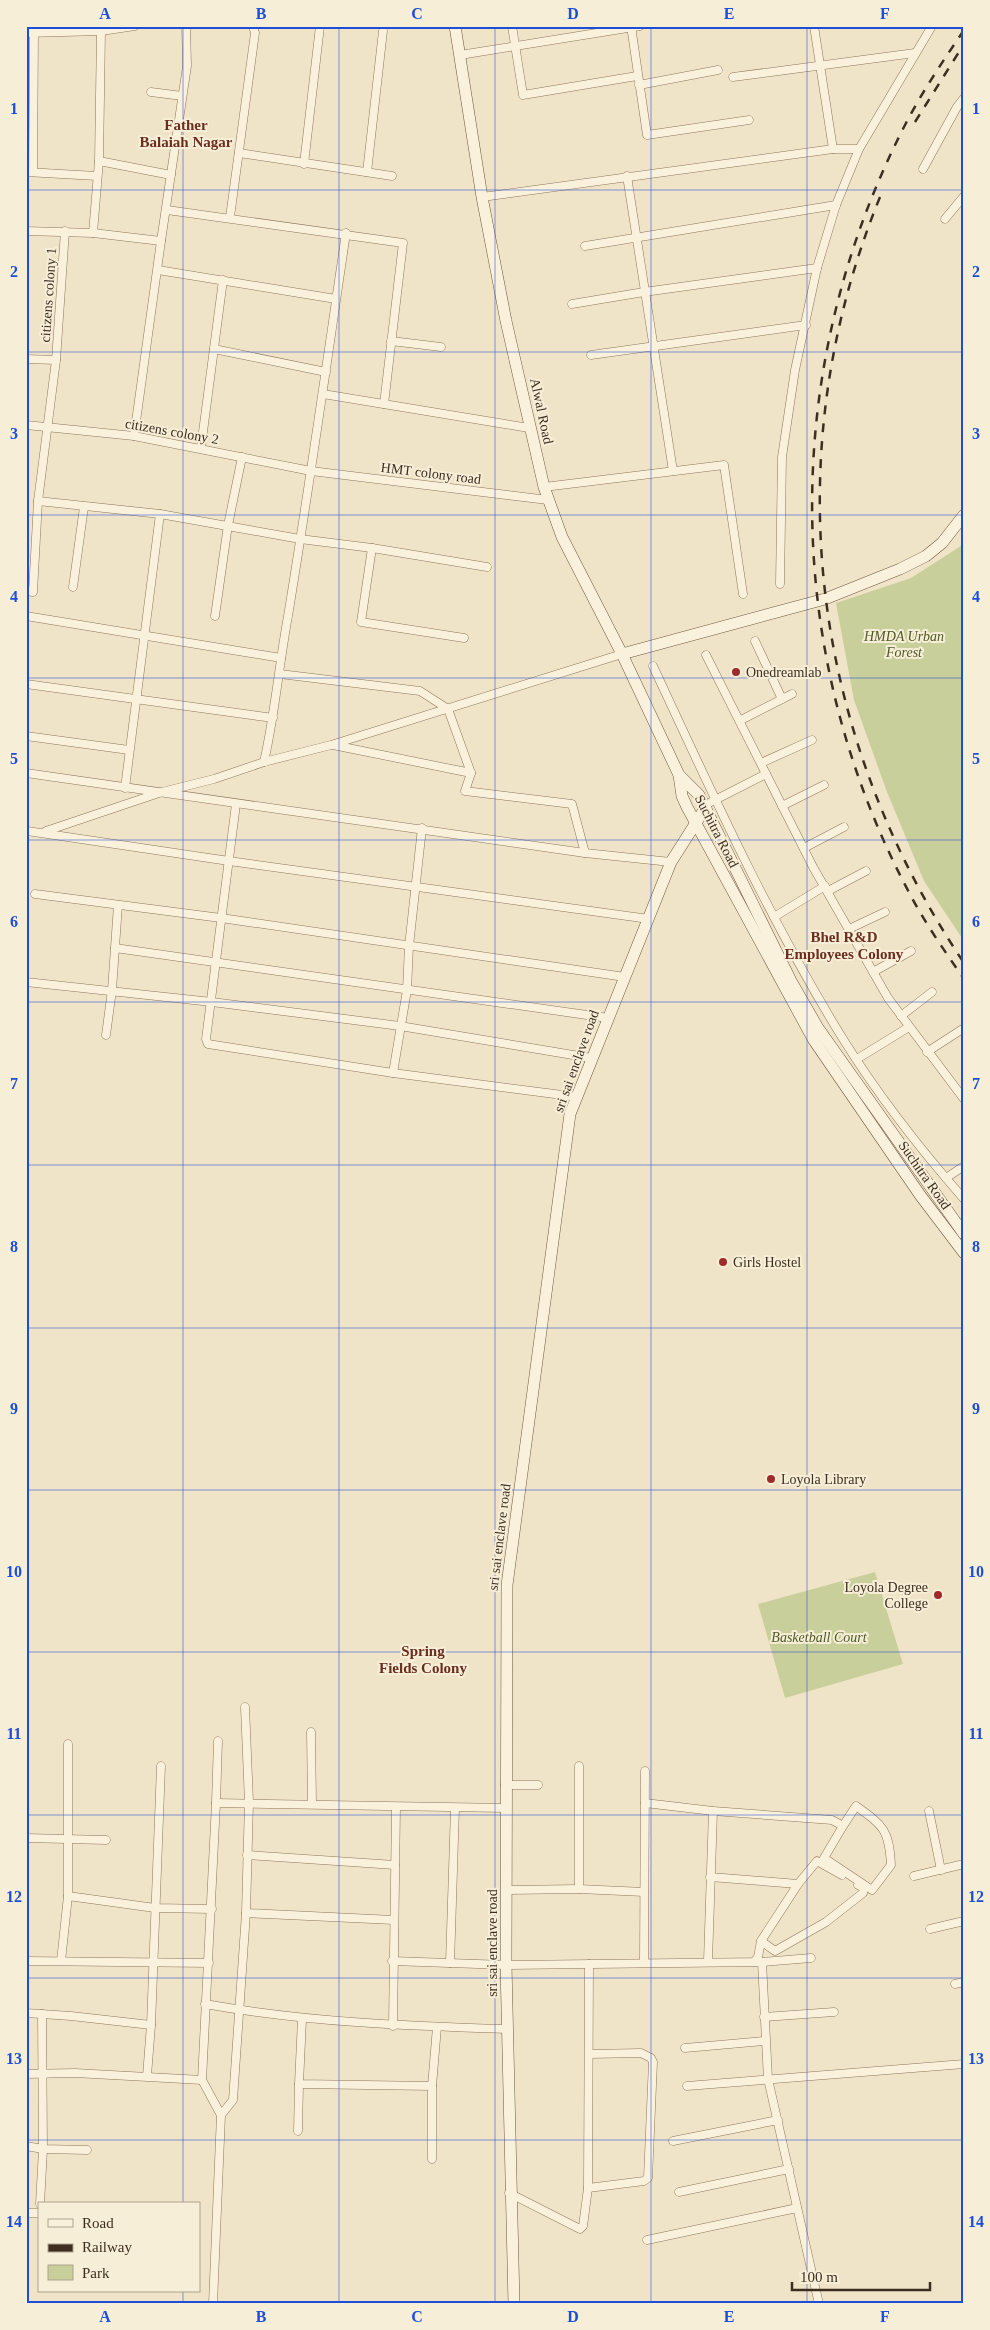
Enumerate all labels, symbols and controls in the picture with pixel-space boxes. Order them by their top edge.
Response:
text: A [99,5,111,22]
text: B [256,5,267,22]
text: C [411,5,423,22]
text: D [567,5,579,22]
text: E [724,5,734,22]
text: F [880,5,890,22]
text: 1 [10,100,18,117]
text: 1 [972,100,980,117]
district label: Father Balaiah Nagar [140,117,233,150]
street label: citizens colony 1 [38,247,59,343]
text: 2 [10,263,18,280]
text: 2 [972,263,980,280]
street label: Alwal Road [527,377,556,446]
street label: citizens colony 2 [124,416,220,447]
text: 3 [10,425,18,442]
text: 3 [972,425,980,442]
street label: HMT colony road [380,460,482,487]
text: 4 [10,588,18,605]
text: 4 [972,588,980,605]
park label: HMDA Urban Forest [863,629,944,660]
place label: Onedreamlab [746,665,821,680]
marker: Onedreamlab [730,666,742,678]
text: 5 [10,750,18,767]
text: 5 [972,750,980,767]
street label: Suchitra Road [692,792,741,870]
text: 6 [10,913,18,930]
text: 6 [972,913,980,930]
district label: Bhel R&D Employees Colony [785,929,904,962]
street label: sri sai enclave road [551,1008,602,1114]
text: 7 [10,1075,18,1092]
text: 7 [972,1075,980,1092]
street label: Suchitra Road [896,1138,954,1212]
text: 8 [10,1238,18,1255]
text: 8 [972,1238,980,1255]
place label: Girls Hostel [733,1255,801,1270]
marker: Girls Hostel [717,1256,729,1268]
text: 9 [10,1400,18,1417]
text: 9 [972,1400,980,1417]
place label: Loyola Library [781,1472,866,1487]
marker: Loyola Library [765,1473,777,1485]
street label: sri sai enclave road [485,1483,514,1591]
text: 10 [6,1563,22,1580]
text: 10 [968,1563,984,1580]
place label: Loyola Degree College [844,1580,928,1611]
marker: Loyola Degree College [932,1589,944,1601]
park label: Basketball Court [771,1630,868,1645]
district label: Spring Fields Colony [379,1643,467,1676]
text: 11 [6,1725,22,1742]
text: 11 [968,1725,984,1742]
text: 12 [6,1888,22,1905]
text: 12 [968,1888,984,1905]
street label: sri sai enclave road [485,1889,500,1997]
text: 13 [6,2050,22,2067]
text: 13 [968,2050,984,2067]
legend [38,2202,200,2292]
text: 14 [6,2213,22,2230]
text: 14 [968,2213,984,2230]
text: Road [82,2215,114,2231]
text: Railway [82,2239,132,2255]
scale bar [792,2260,930,2292]
text: Park [82,2265,110,2281]
text: 100 m [800,2269,838,2285]
text: A [99,2308,111,2325]
text: B [256,2308,267,2325]
text: C [411,2308,423,2325]
text: D [567,2308,579,2325]
text: E [724,2308,734,2325]
text: F [880,2308,890,2325]

